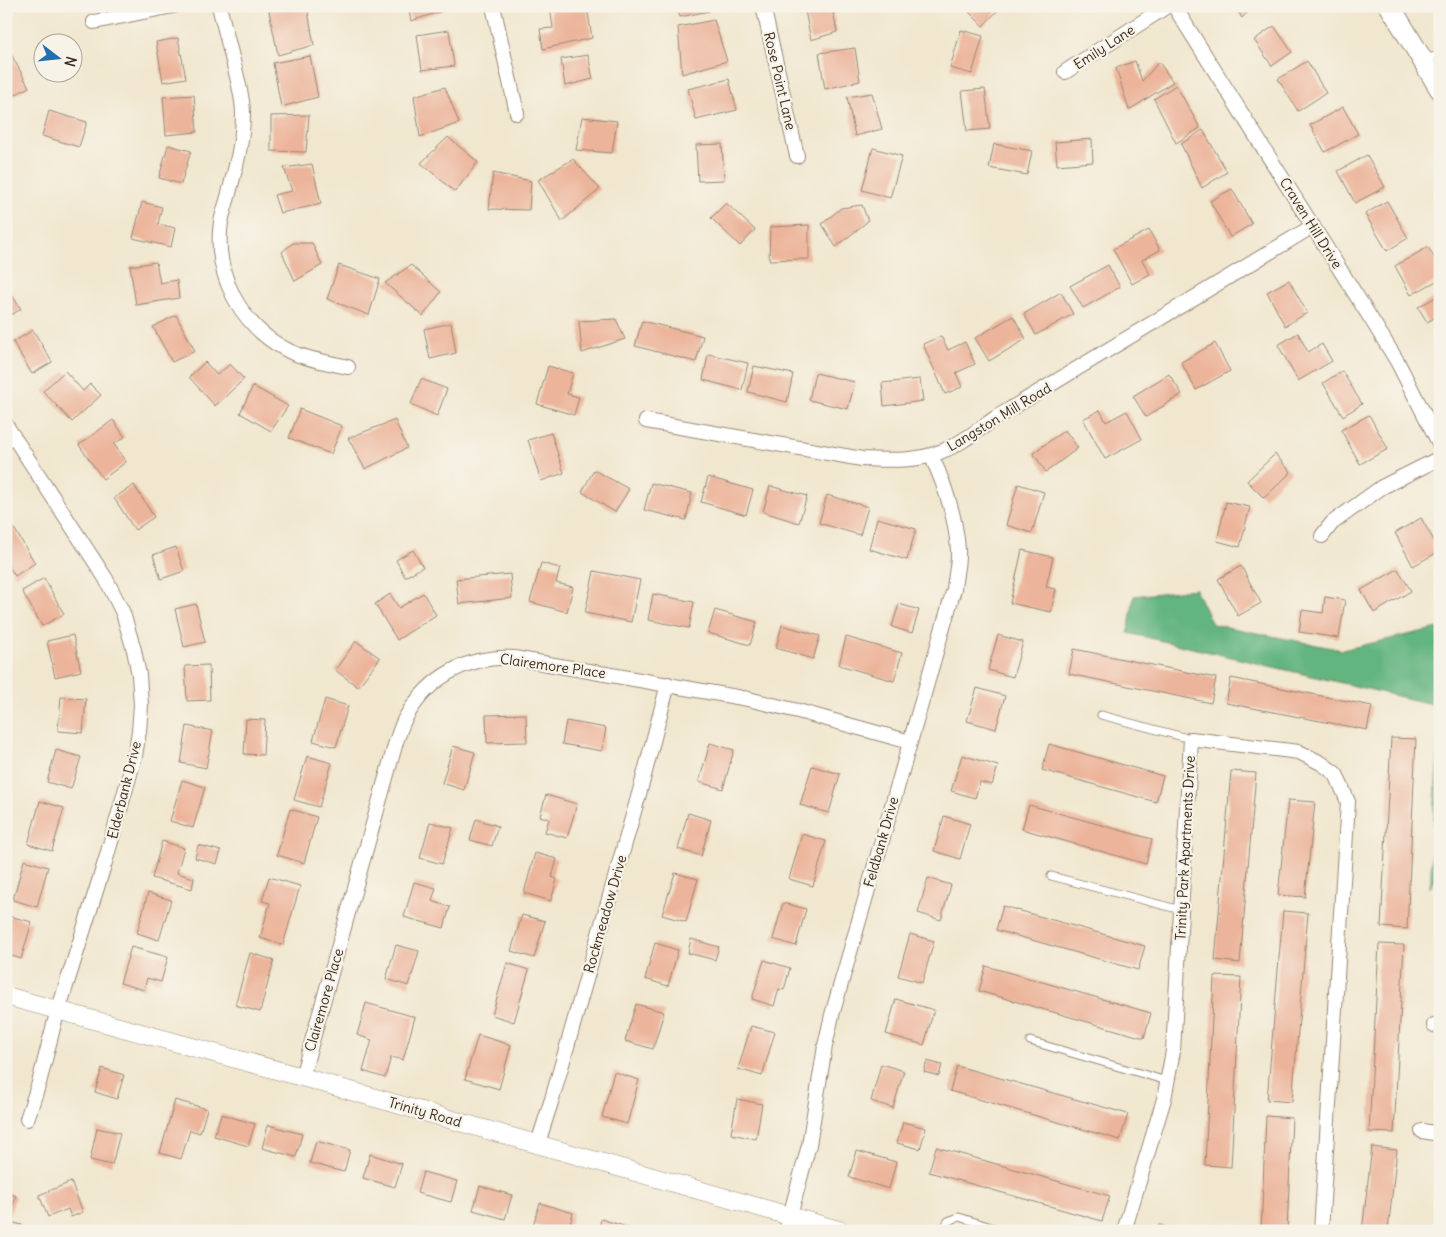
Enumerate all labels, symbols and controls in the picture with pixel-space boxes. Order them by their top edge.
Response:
street label: Emily Lane [1070,21,1138,73]
street label: Rose Point Lane [760,30,800,132]
north arrow [32,32,82,82]
text: N [61,54,80,69]
street label: Craven Hill Drive [1276,174,1346,272]
street label: Langston Mill Road [943,379,1055,455]
street label: Clairemore Place [499,650,607,682]
street label: Elderbank Drive [103,739,145,841]
street label: Trinity Park Apartments Drive [1171,755,1199,941]
street label: Feldbank Drive [859,795,903,889]
street label: Rockmeadow Drive [580,853,630,975]
street label: Clairemore Place [301,946,347,1054]
street label: Trinity Road [386,1093,464,1131]

